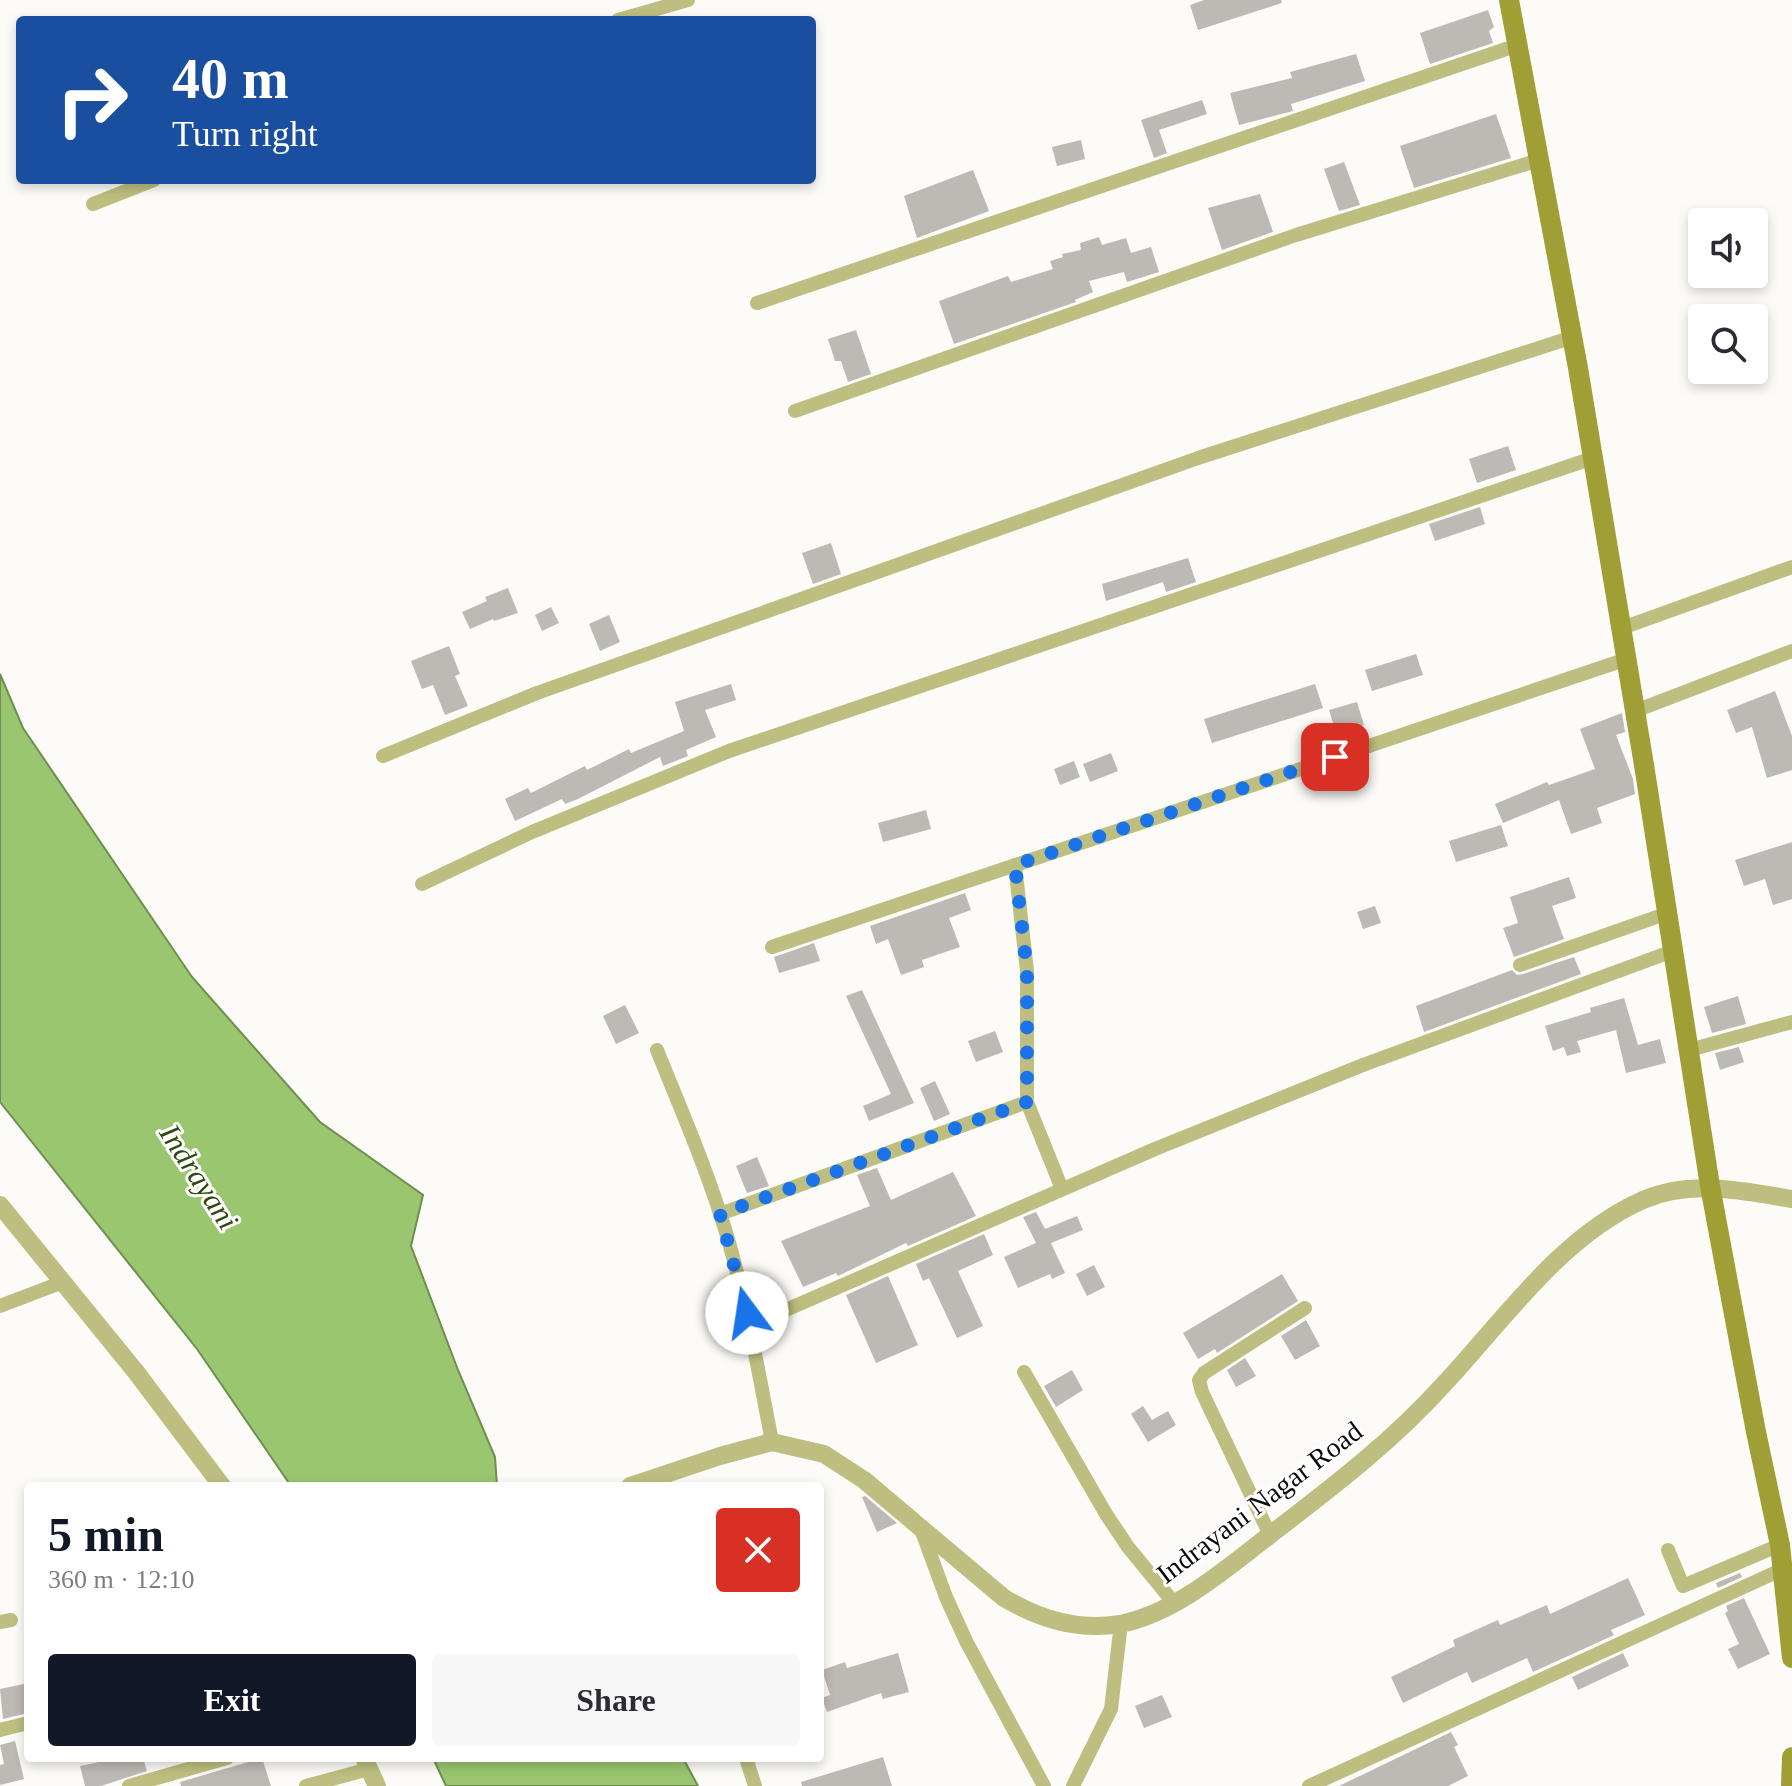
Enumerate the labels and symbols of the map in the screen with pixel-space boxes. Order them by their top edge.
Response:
pin [1301,723,1369,791]
water label: Indrayani [153,1117,245,1235]
position arrow [705,1271,789,1355]
street label: Indrayani Nagar Road [1151,1415,1368,1590]

